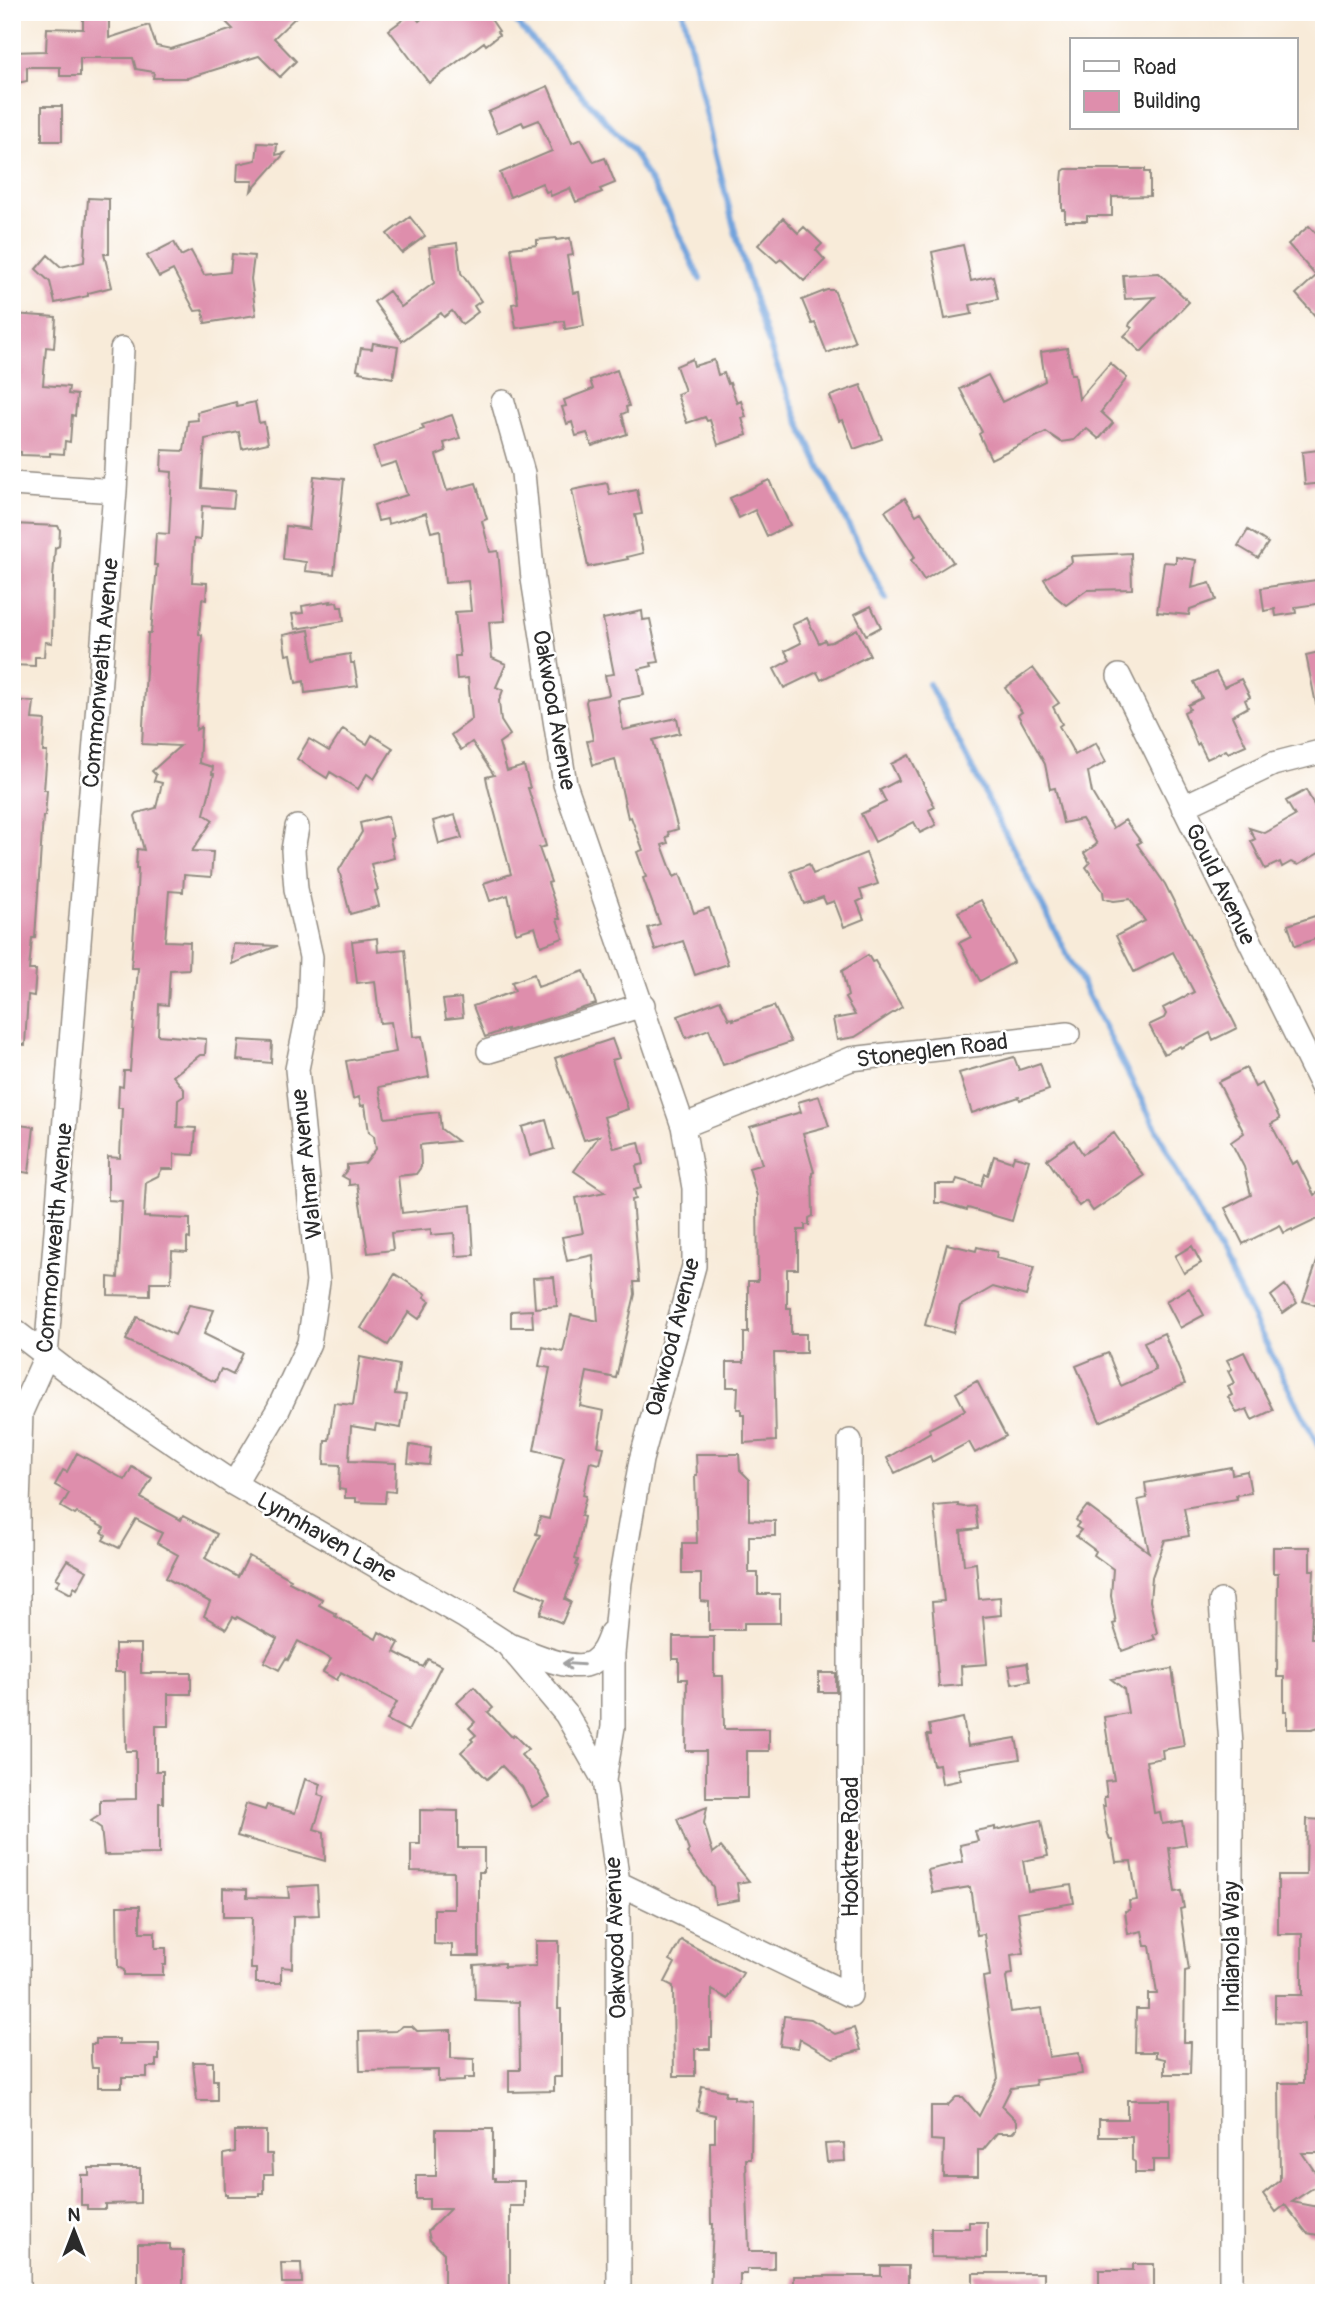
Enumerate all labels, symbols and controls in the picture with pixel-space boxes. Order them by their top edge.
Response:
legend [1070,38,1298,130]
text: Road [1133,54,1177,81]
text: Building [1133,88,1200,115]
street label: Commonwealth Avenue [76,556,125,789]
street label: Oakwood Avenue [526,628,583,793]
street label: Gould Avenue [1179,819,1263,950]
street label: Stoneglen Road [854,1027,1010,1074]
street label: Walmar Avenue [284,1087,329,1240]
street label: Commonwealth Avenue [30,1121,79,1354]
street label: Oakwood Avenue [639,1254,706,1419]
street label: Lynnhaven Lane [252,1486,403,1590]
one-way arrow [562,1657,585,1670]
street label: Hooktree Road [836,1776,865,1918]
street label: Oakwood Avenue [598,1856,633,2019]
street label: Indianola Way [1217,1881,1246,2013]
north arrow [38,2196,108,2266]
text: N [68,2203,81,2227]

